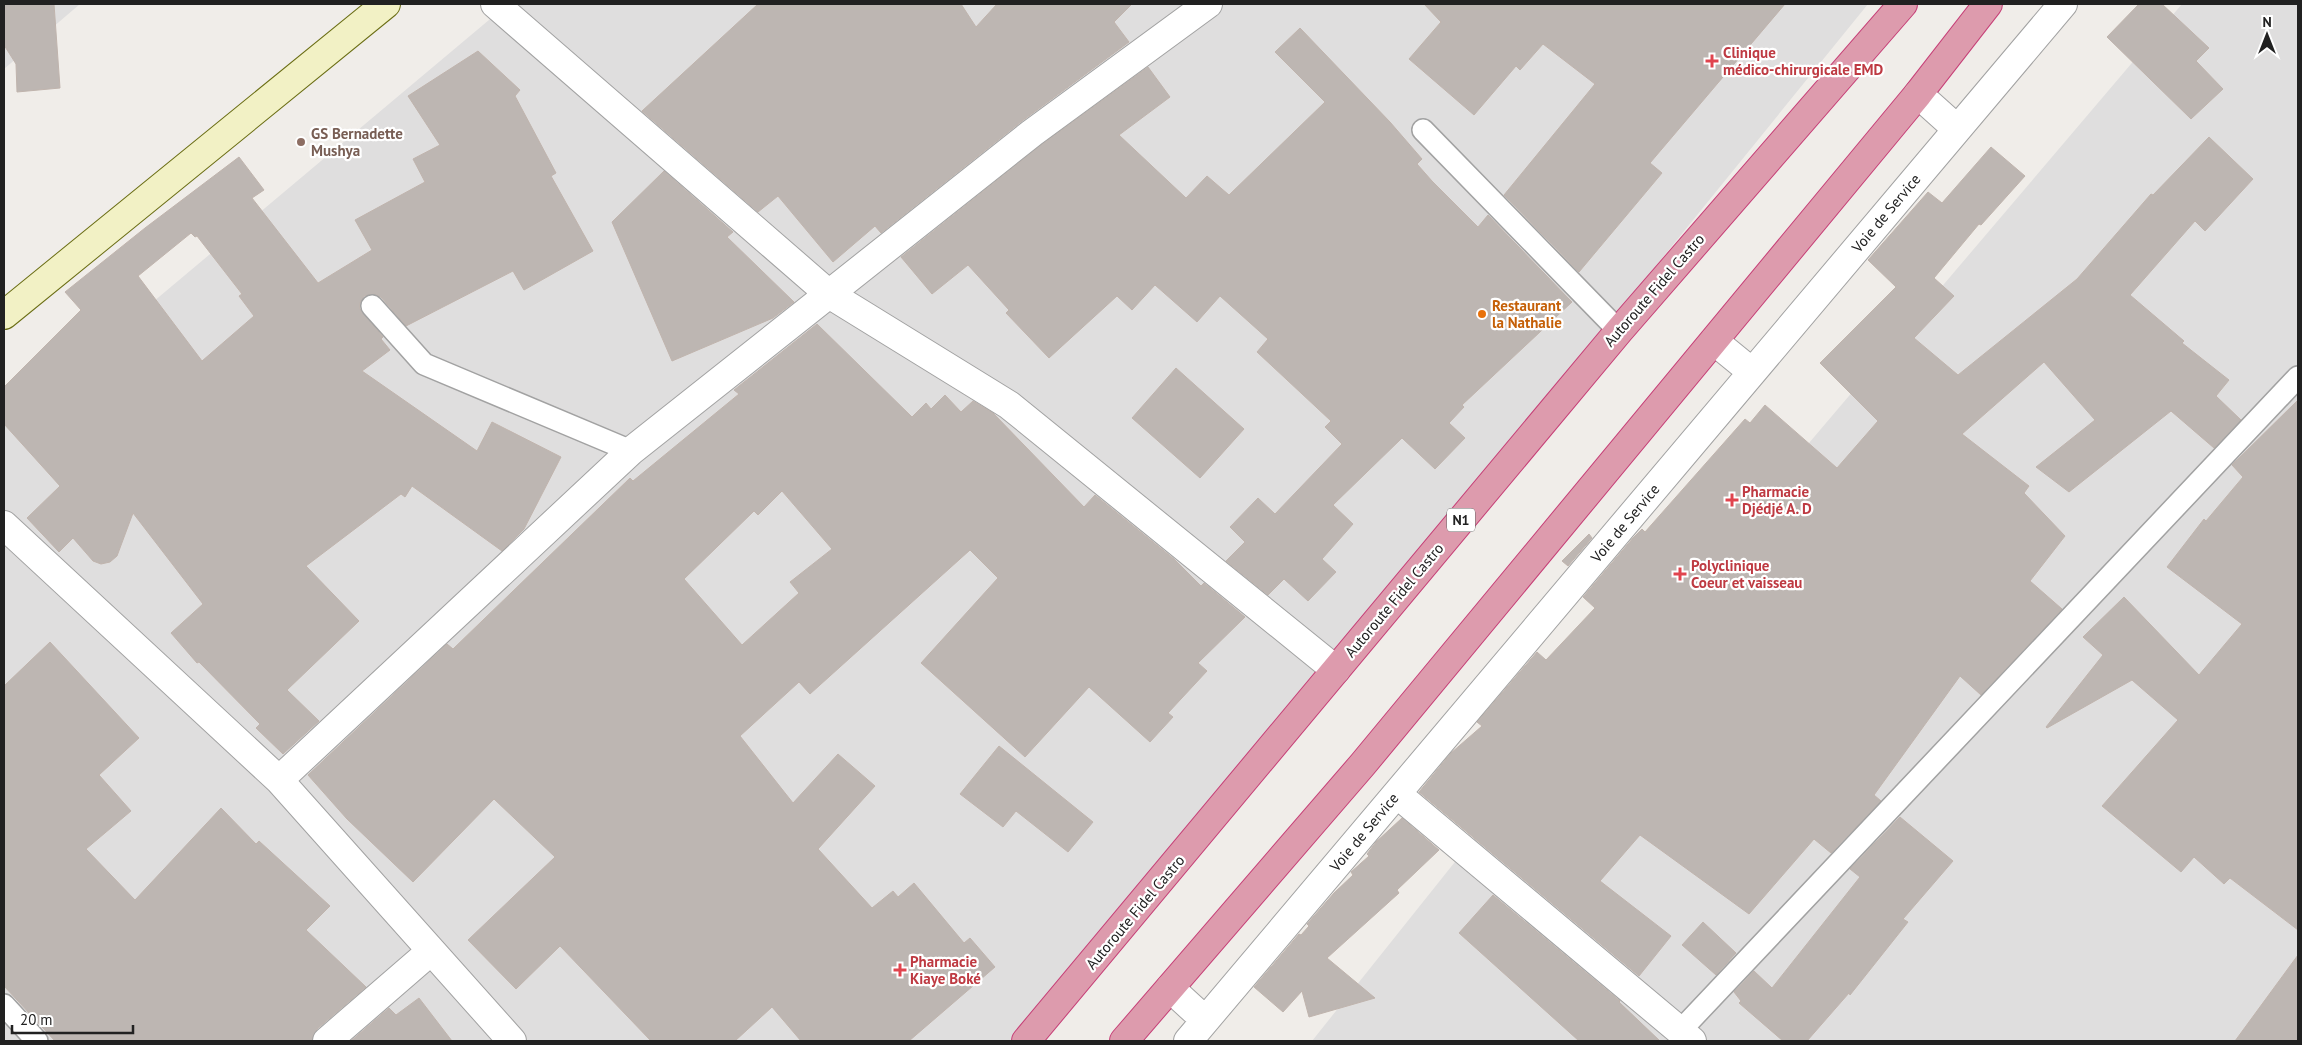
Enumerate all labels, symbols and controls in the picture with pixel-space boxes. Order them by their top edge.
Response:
north arrow [2242,10,2292,60]
text: N [2262,13,2272,31]
place label: Clinique médico-chirurgicale EMD [1723,43,1883,79]
marker: Clinique médico-chirurgicale EMD [1705,54,1719,68]
place label: GS Bernadette Mushya [311,124,403,160]
marker: GS Bernadette Mushya [295,136,307,148]
street label: Voie de Service [1847,170,1924,257]
street label: Autoroute Fidel Castro [1600,230,1708,350]
place label: Restaurant la Nathalie [1492,296,1562,332]
marker: Restaurant la Nathalie [1476,308,1488,320]
street label: Voie de Service [1586,480,1663,567]
place label: Pharmacie Djédjé A. D [1742,482,1812,518]
marker: Pharmacie Djédjé A. D [1726,494,1738,506]
road number: N1 [1447,508,1475,532]
street label: Autoroute Fidel Castro [1341,539,1447,661]
place label: Polyclinique Coeur et vaisseau [1691,556,1802,592]
marker: Polyclinique Coeur et vaisseau [1673,567,1687,581]
street label: Voie de Service [1325,789,1402,876]
street label: Autoroute Fidel Castro [1082,851,1188,973]
place label: Pharmacie Kiaye Boké [910,952,981,988]
marker: Pharmacie Kiaye Boké [894,964,906,976]
scale bar [12,1002,134,1034]
text: 20 m [20,1010,53,1029]

